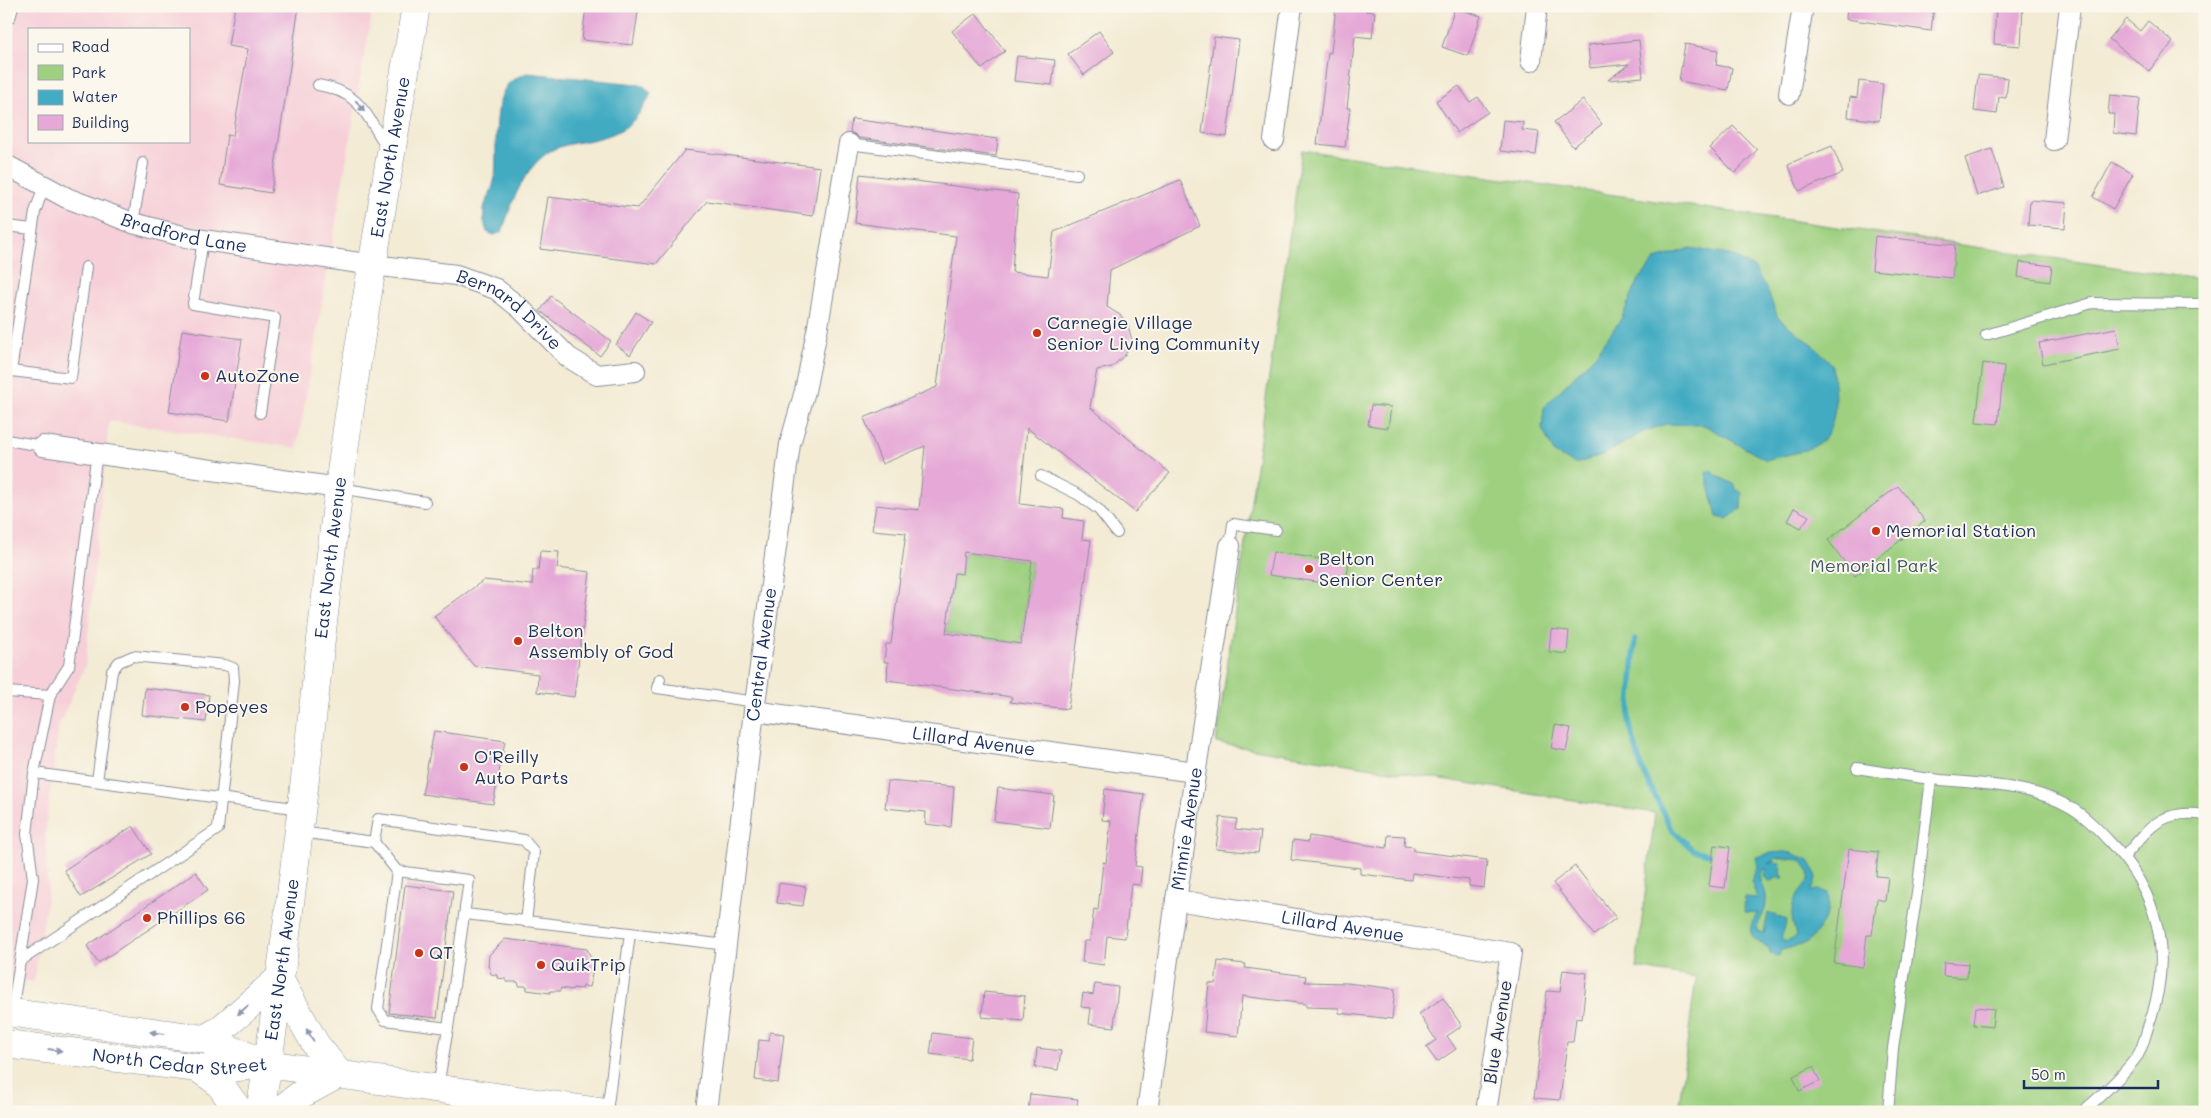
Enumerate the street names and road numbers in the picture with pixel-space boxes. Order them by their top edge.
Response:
street label: East North Avenue [364,74,415,239]
street label: Bradford Lane [118,207,249,257]
street label: Bernard Drive [454,263,568,355]
street label: East North Avenue [308,475,351,640]
street label: Central Avenue [740,586,782,723]
street label: Lillard Avenue [911,720,1037,761]
street label: Minnie Avenue [1165,765,1207,892]
street label: East North Avenue [258,877,304,1042]
street label: Lillard Avenue [1280,904,1406,947]
street label: Blue Avenue [1477,978,1517,1085]
street label: North Cedar Street [91,1042,268,1080]

